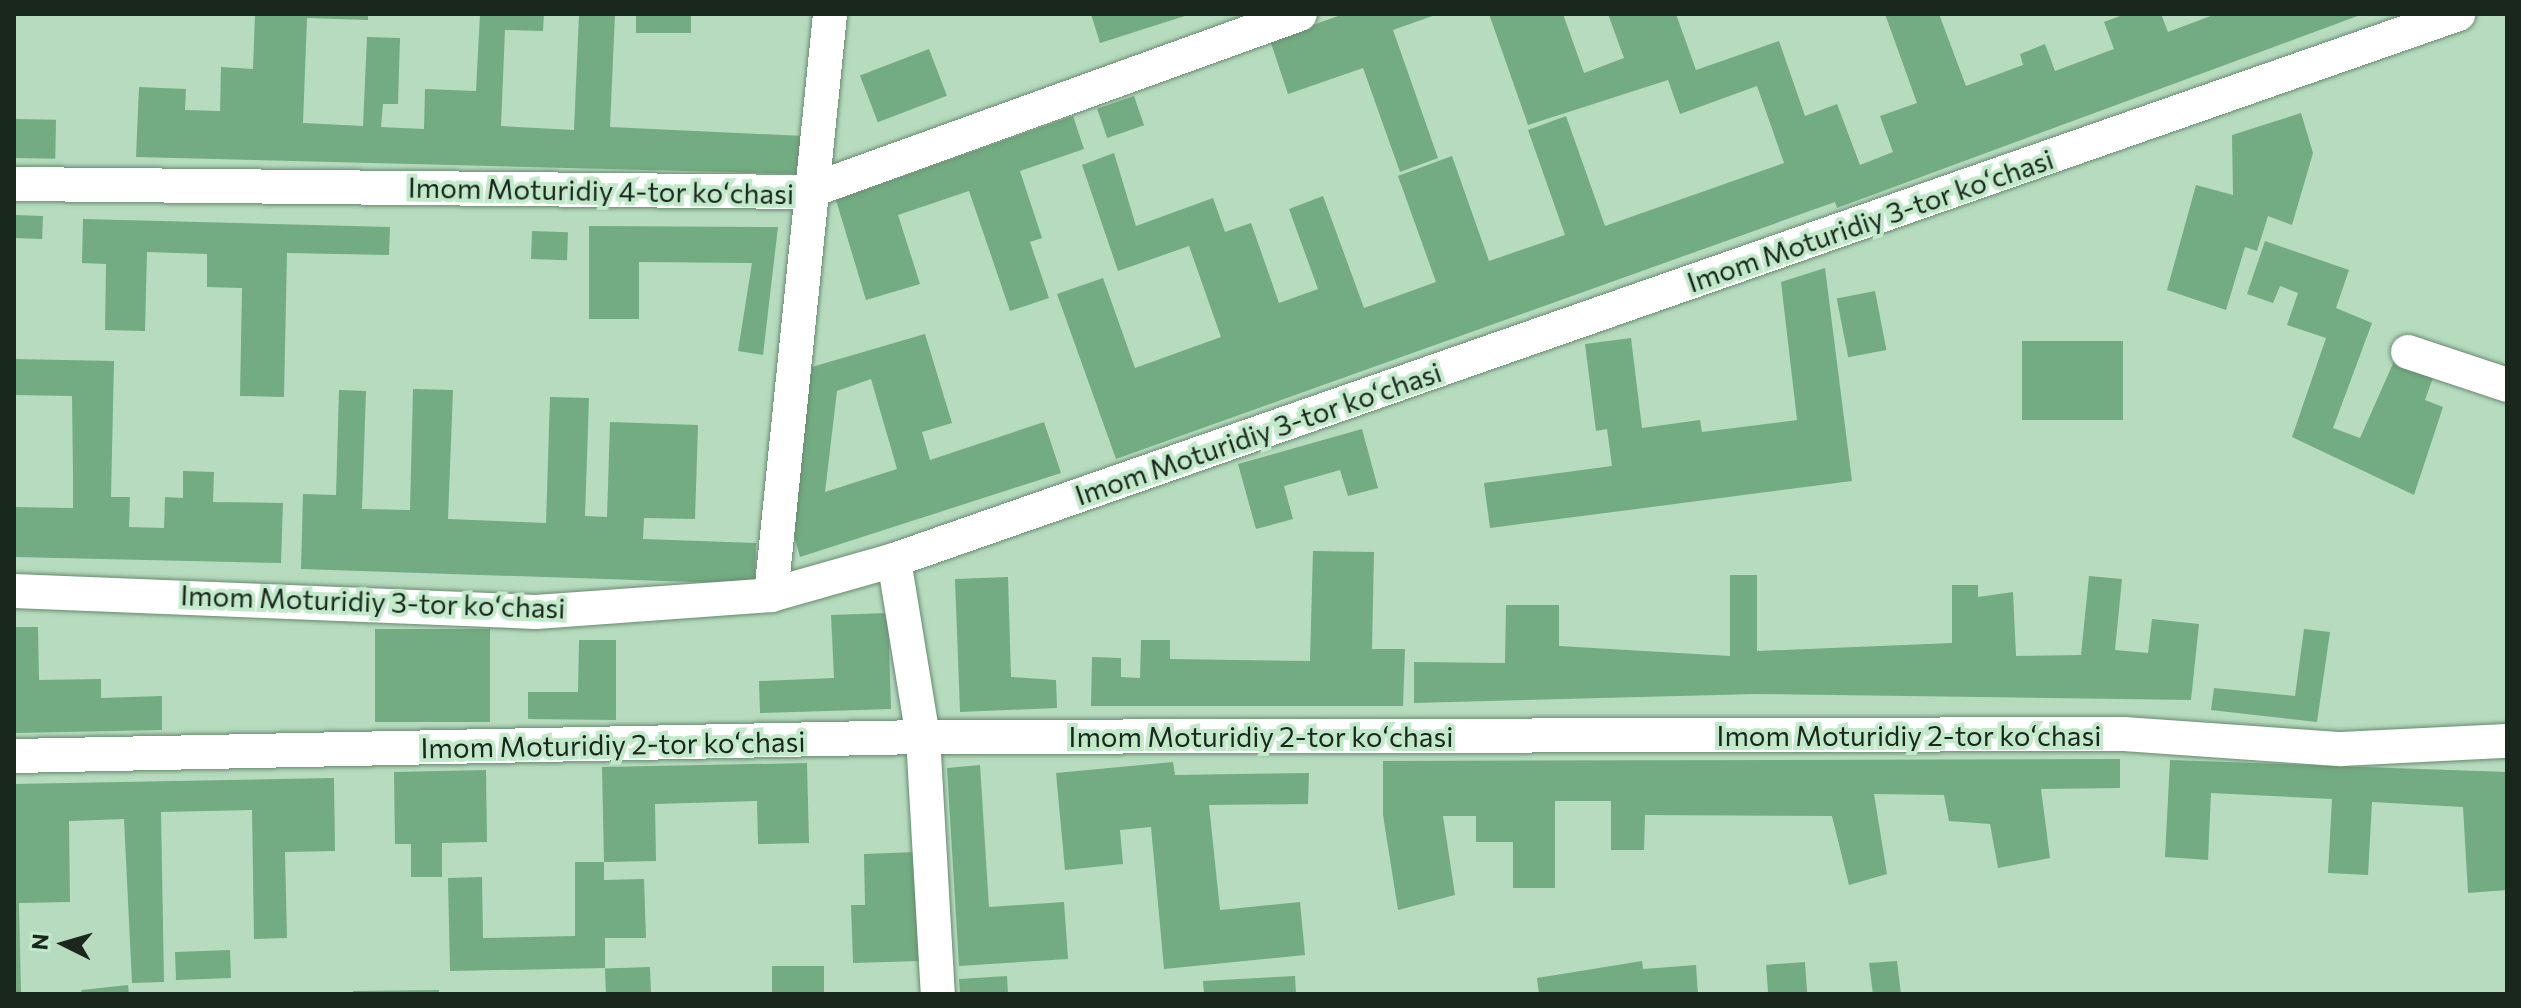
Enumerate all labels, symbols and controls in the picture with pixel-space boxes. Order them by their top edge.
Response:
street label: Imom Moturidiy 3-tor koʻchasi [1682,141,2058,299]
street label: Imom Moturidiy 4-tor koʻchasi [408,170,794,210]
street label: Imom Moturidiy 3-tor koʻchasi [1070,354,1446,512]
street label: Imom Moturidiy 3-tor koʻchasi [180,577,566,625]
street label: Imom Moturidiy 2-tor koʻchasi [1717,718,2101,752]
street label: Imom Moturidiy 2-tor koʻchasi [1069,719,1453,753]
street label: Imom Moturidiy 2-tor koʻchasi [420,724,806,764]
north arrow [24,904,104,984]
text: N [25,932,54,951]

